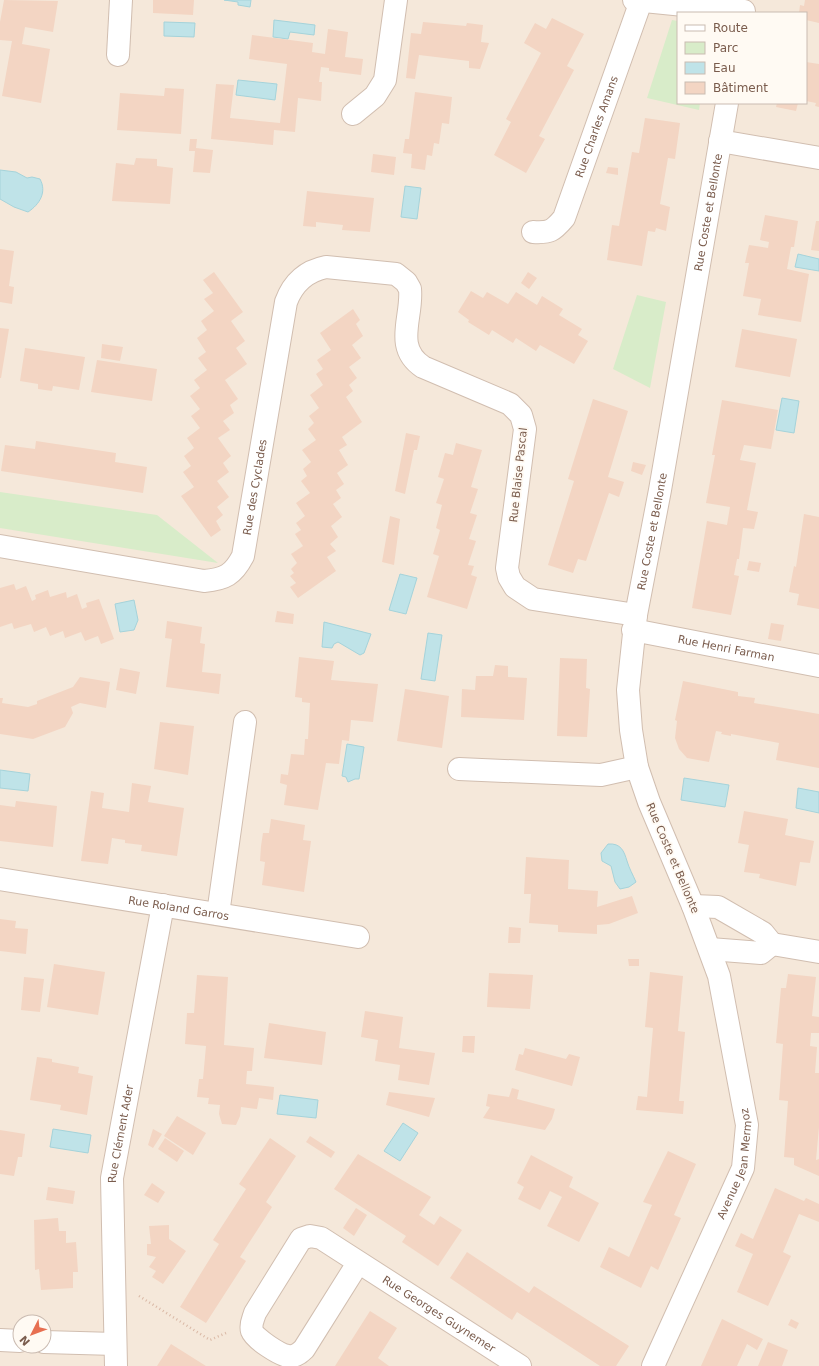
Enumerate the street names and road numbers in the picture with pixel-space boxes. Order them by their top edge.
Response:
street label: Rue Charles Amans [573,74,621,180]
street label: Rue Coste et Bellonte [692,152,725,272]
street label: Rue Blaise Pascal [507,427,530,523]
street label: Rue des Cyclades [241,438,270,536]
street label: Rue Coste et Bellonte [635,472,670,591]
street label: Rue Henri Farman [677,633,776,664]
street label: Rue Coste et Bellonte [643,801,702,916]
street label: Rue Roland Garros [127,894,230,923]
street label: Rue Clément Ader [106,1083,136,1183]
street label: Avenue Jean Mermoz [715,1107,754,1221]
street label: Rue Georges Guynemer [380,1273,498,1356]

